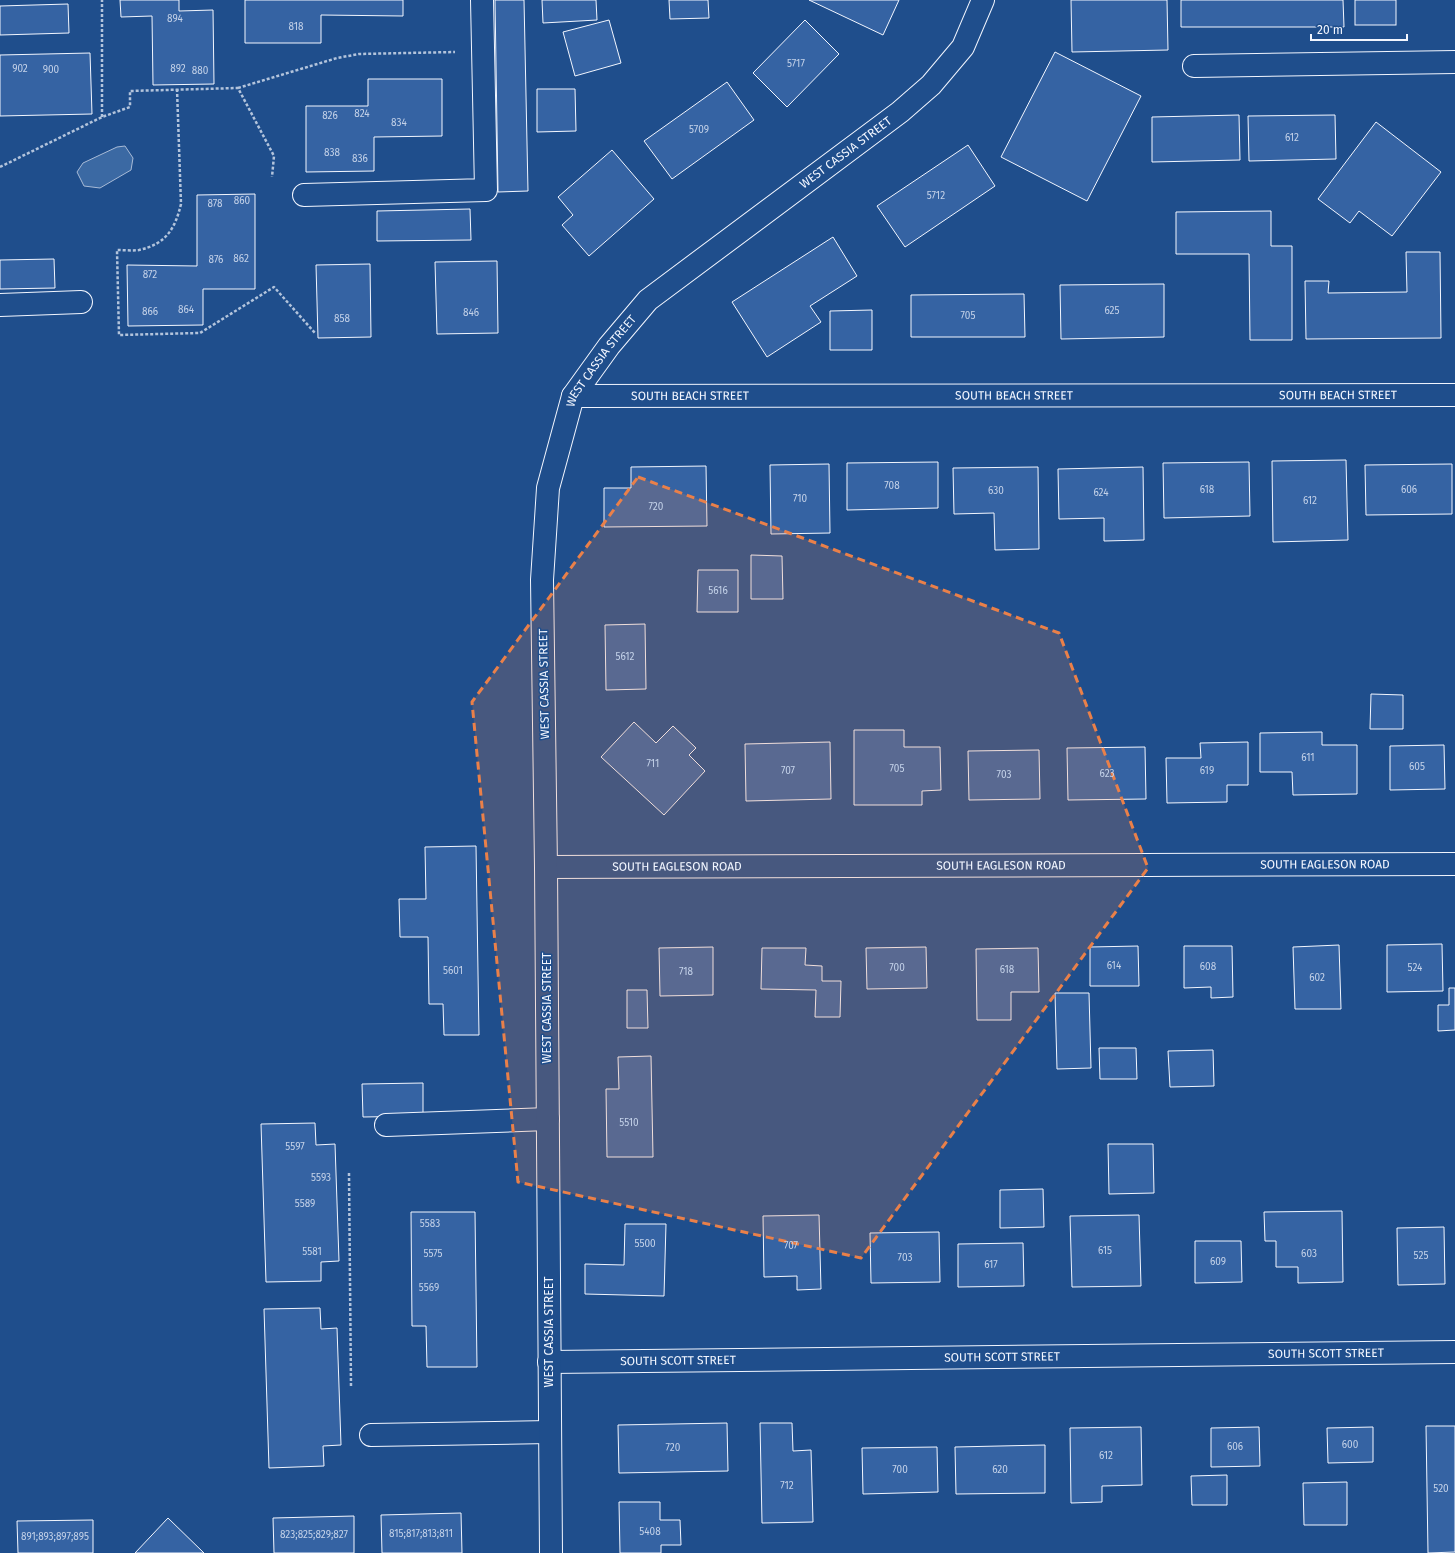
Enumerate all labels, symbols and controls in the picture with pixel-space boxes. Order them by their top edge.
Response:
house number: 894 [167,13,184,25]
scale bar [1311,16,1407,42]
house number: 818 [288,21,304,33]
text: 20 m [1317,23,1343,37]
house number: 5717 [787,58,805,70]
house number: 902 [12,63,28,75]
house number: 892 [170,63,186,75]
house number: 900 [43,64,60,76]
house number: 880 [192,65,209,77]
house number: 824 [354,108,370,120]
house number: 826 [322,110,338,122]
street label: WEST CASSIA STREET [797,113,895,191]
house number: 834 [391,117,408,129]
house number: 5709 [689,124,709,136]
house number: 612 [1285,132,1299,144]
house number: 838 [324,147,340,159]
house number: 836 [352,153,368,165]
house number: 5712 [927,190,945,202]
house number: 860 [234,195,251,207]
house number: 878 [207,198,223,210]
house number: 862 [233,253,249,265]
house number: 876 [209,254,223,266]
house number: 872 [143,269,157,281]
house number: 864 [178,304,195,316]
house number: 625 [1104,305,1120,317]
house number: 866 [142,306,158,318]
house number: 846 [463,307,479,319]
house number: 705 [961,310,975,322]
street label: WEST CASSIA STREET [563,312,640,409]
house number: 858 [334,313,351,325]
street label: SOUTH BEACH STREET [955,388,1074,403]
street label: SOUTH BEACH STREET [1279,388,1398,402]
street label: SOUTH BEACH STREET [631,389,750,403]
house number: 708 [884,480,900,492]
house number: 618 [1200,484,1215,496]
house number: 606 [1401,484,1417,496]
house number: 630 [988,485,1004,497]
house number: 624 [1093,487,1109,499]
house number: 710 [793,493,808,505]
house number: 612 [1303,495,1317,507]
house number: 720 [649,501,664,513]
house number: 5616 [708,585,728,597]
street label: WEST CASSIA STREET [536,628,552,740]
house number: 5612 [615,651,635,663]
house number: 611 [1301,752,1315,764]
house number: 711 [647,758,659,770]
house number: 605 [1409,761,1425,773]
house number: 705 [890,763,904,775]
house number: 707 [781,765,796,777]
house number: 619 [1200,765,1214,777]
house number: 623 [1099,768,1115,780]
house number: 703 [997,769,1011,781]
street label: SOUTH EAGLESON ROAD [1260,857,1390,872]
street label: SOUTH EAGLESON ROAD [936,858,1066,873]
street label: SOUTH EAGLESON ROAD [612,859,742,874]
street label: WEST CASSIA STREET [540,952,554,1063]
house number: 614 [1107,960,1122,972]
house number: 608 [1200,961,1217,973]
house number: 700 [889,962,905,974]
house number: 524 [1408,962,1423,974]
house number: 618 [1000,964,1015,976]
house number: 5601 [443,965,463,977]
house number: 718 [679,966,694,978]
house number: 602 [1309,972,1325,984]
house number: 5510 [619,1117,639,1129]
house number: 5597 [285,1141,305,1153]
house number: 5593 [311,1172,331,1184]
house number: 5589 [295,1198,315,1210]
house number: 5583 [420,1218,440,1230]
house number: 5500 [634,1238,656,1250]
house number: 707 [784,1240,799,1252]
house number: 615 [1098,1245,1112,1257]
house number: 5581 [302,1246,322,1258]
house number: 5575 [423,1248,443,1260]
house number: 603 [1301,1248,1317,1260]
house number: 525 [1414,1250,1428,1262]
house number: 703 [898,1252,912,1264]
house number: 609 [1210,1256,1226,1268]
house number: 617 [984,1259,998,1271]
street label: WEST CASSIA STREET [542,1276,556,1387]
house number: 5569 [419,1282,439,1294]
street label: SOUTH SCOTT STREET [1268,1346,1385,1361]
street label: SOUTH SCOTT STREET [944,1349,1061,1365]
street label: SOUTH SCOTT STREET [620,1353,737,1368]
house number: 600 [1342,1439,1359,1451]
house number: 606 [1227,1441,1243,1453]
house number: 720 [666,1442,681,1454]
house number: 612 [1099,1450,1113,1462]
house number: 700 [892,1464,908,1476]
house number: 620 [992,1464,1008,1476]
house number: 712 [780,1480,794,1492]
house number: 520 [1433,1483,1449,1495]
house number: 5408 [639,1526,661,1538]
house number: 815;817;813;811 [389,1528,453,1540]
house number: 823;825;829;827 [280,1529,349,1541]
house number: 891;893;897;895 [21,1531,89,1543]

